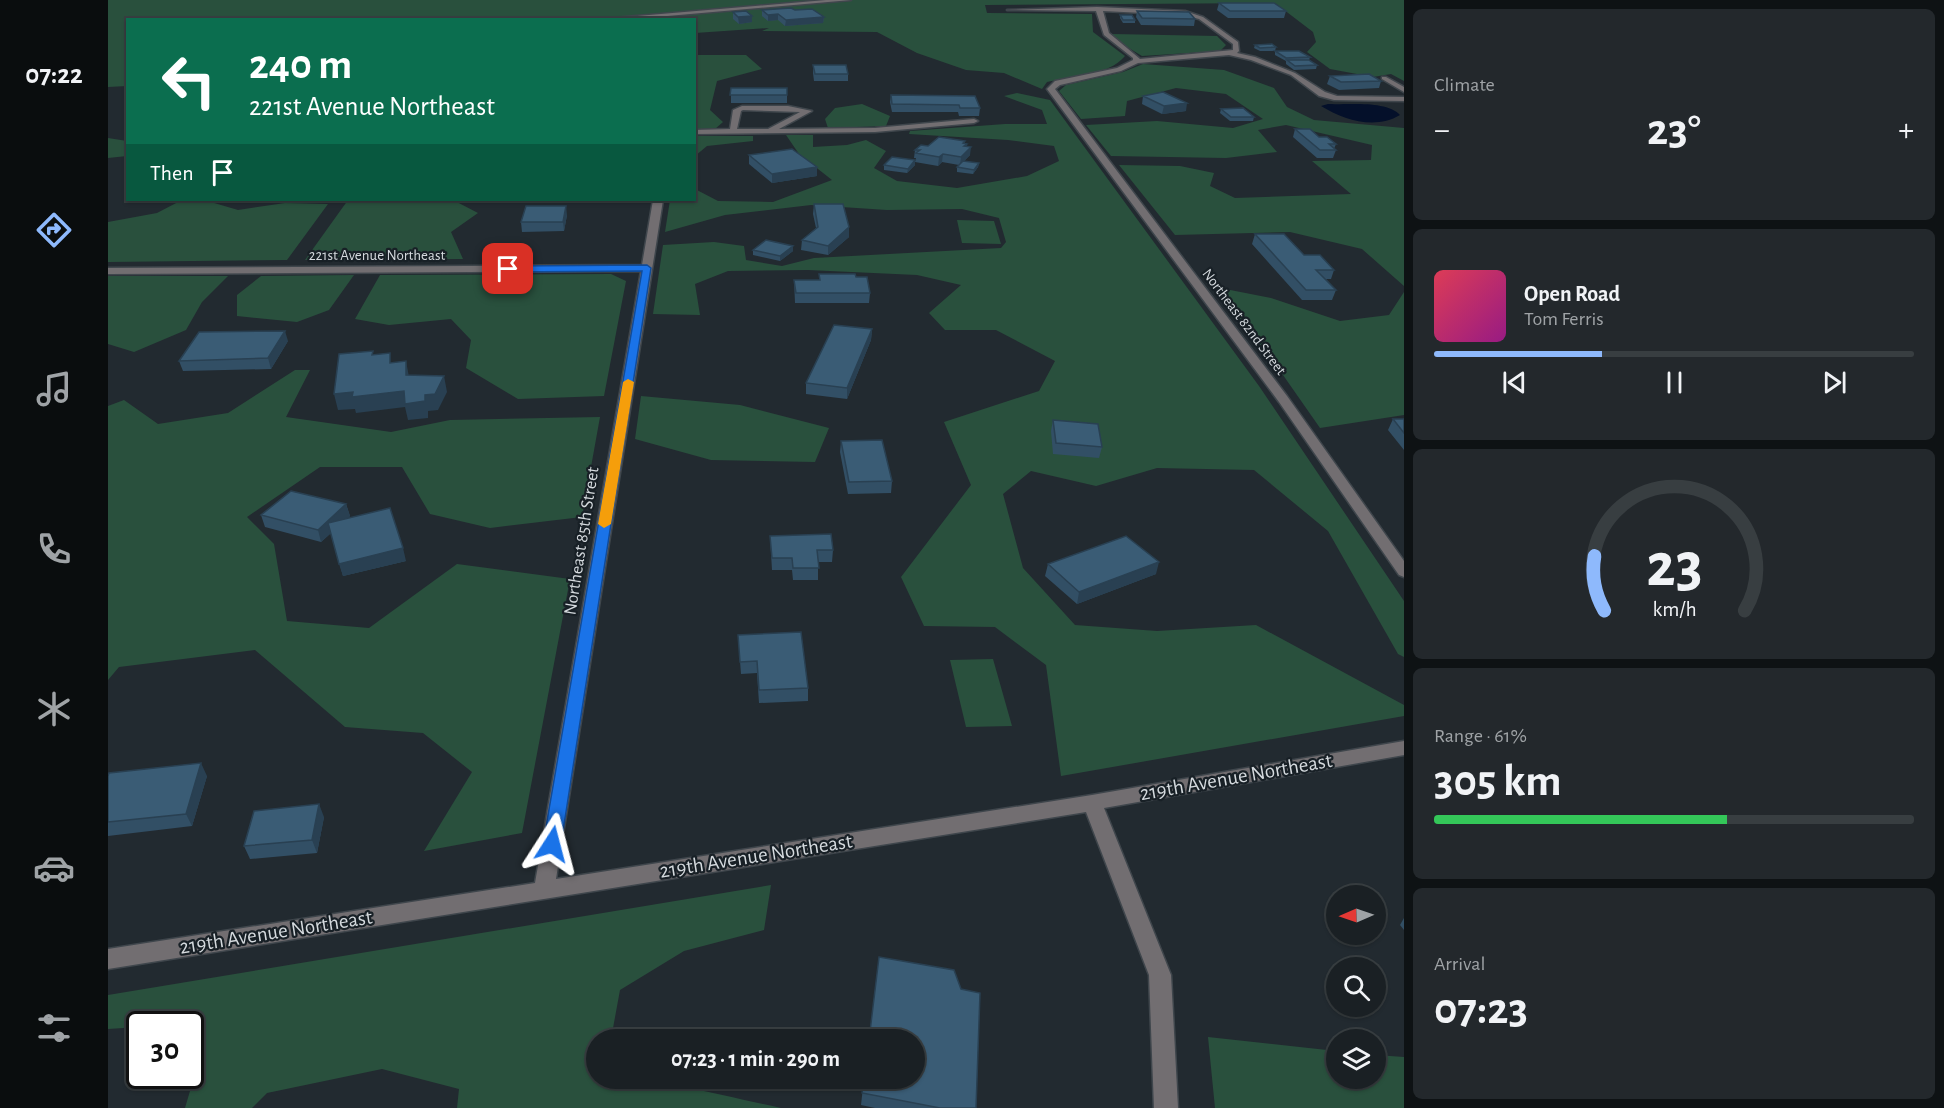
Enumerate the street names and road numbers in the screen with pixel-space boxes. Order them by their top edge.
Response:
street label: 221st Avenue Northeast [309,248,446,263]
street label: Northeast 82nd Street [1199,266,1289,378]
street label: Northeast 85th Street [561,465,603,616]
street label: 219th Avenue Northeast [1138,750,1334,804]
street label: 219th Avenue Northeast [658,830,854,882]
street label: 219th Avenue Northeast [178,906,374,958]

